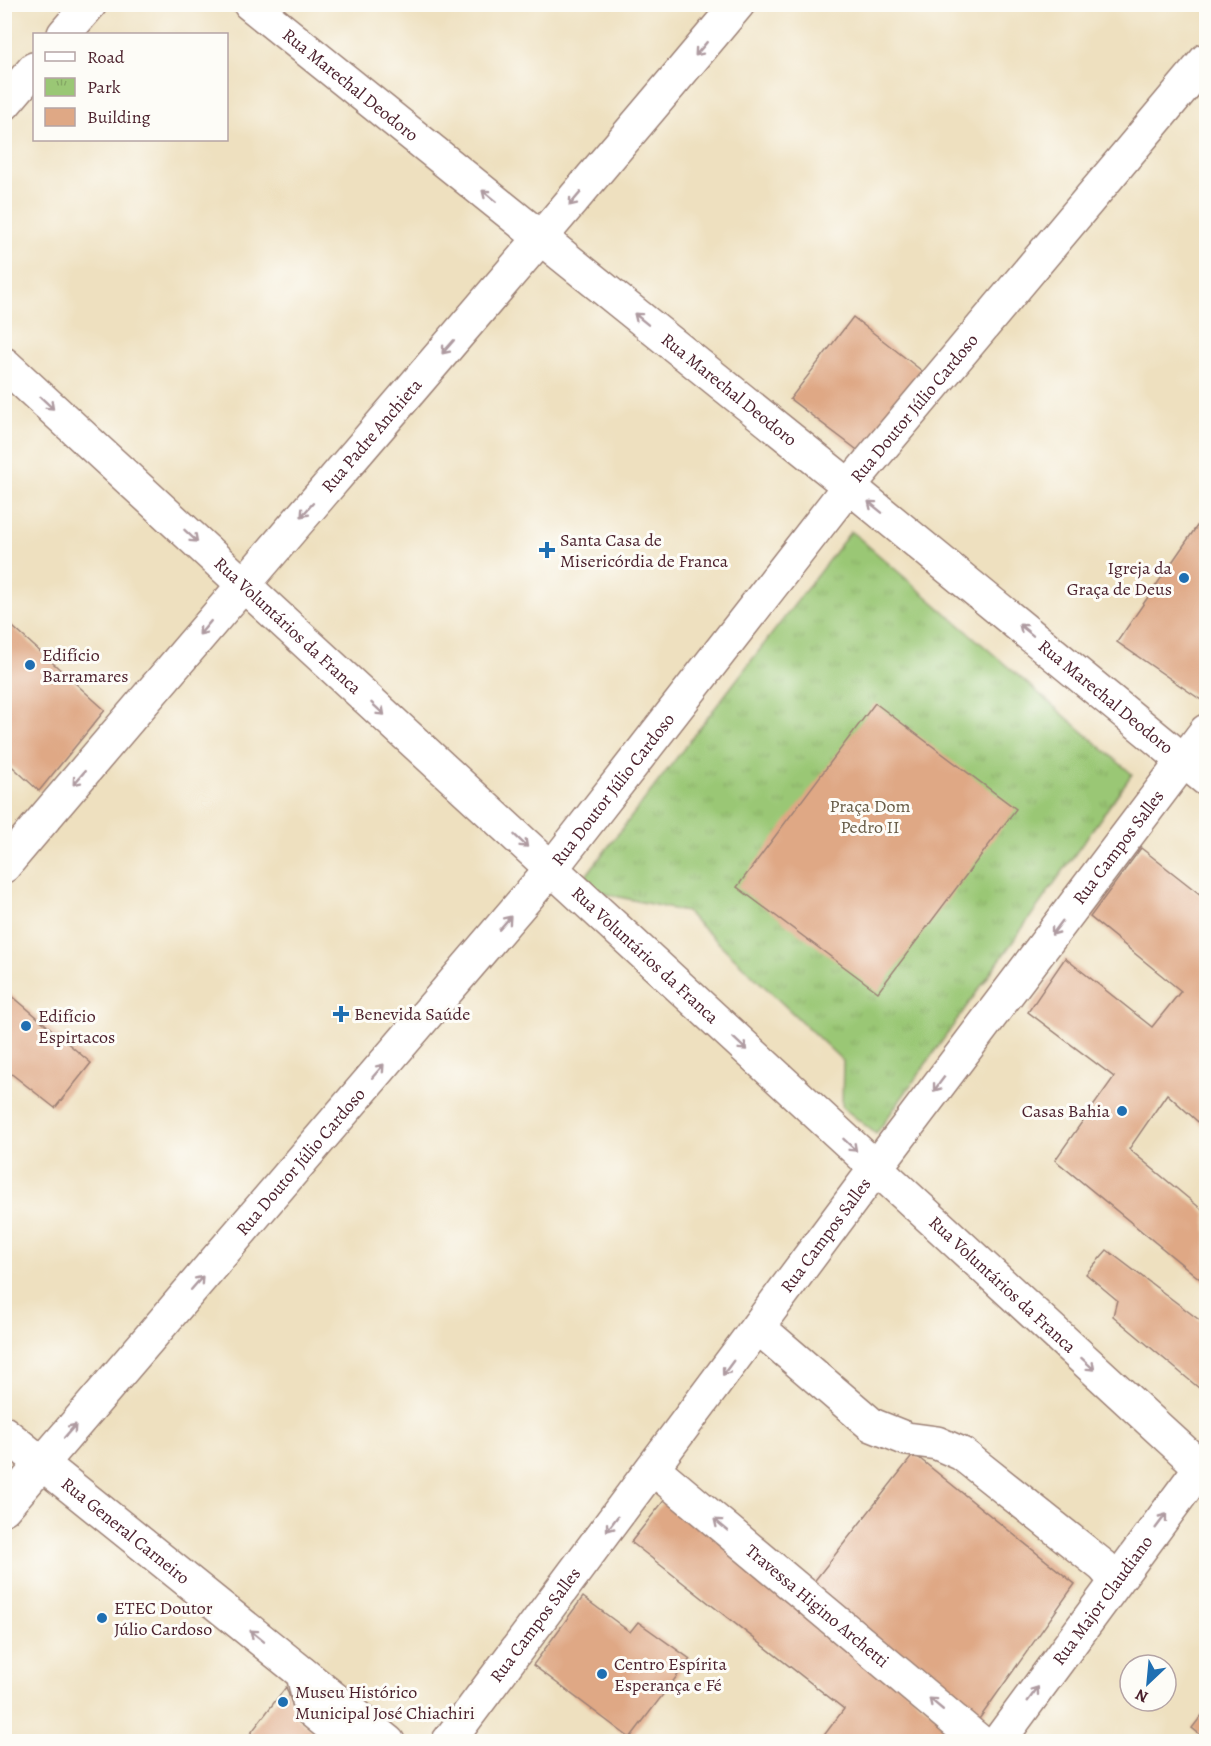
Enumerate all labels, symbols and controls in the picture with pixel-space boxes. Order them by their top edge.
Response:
street label: Rua Marechal Deodoro [277,23,424,147]
legend [33,33,228,141]
one-way arrow [694,41,707,57]
text: Road [87,45,125,69]
text: Park [87,75,121,99]
text: Building [87,105,151,129]
one-way arrow [481,190,497,203]
one-way arrow [569,191,582,207]
one-way arrow [633,312,649,325]
street label: Rua Marechal Deodoro [656,328,802,452]
street label: Rua Doutor Júlio Cardoso [845,329,984,488]
one-way arrow [441,339,455,354]
street label: Rua Padre Anchieta [316,373,428,498]
one-way arrow [40,396,55,410]
one-way arrow [867,500,883,513]
one-way arrow [300,502,313,518]
place label: Santa Casa de Misericórdia de Franca [560,528,729,573]
one-way arrow [183,529,198,543]
marker: Santa Casa de Misericórdia de Franca [538,541,556,559]
street label: Rua Voluntários da Franca [209,552,367,700]
place label: Igreja da Graça de Deus [1067,556,1173,601]
marker: Igreja da Graça de Deus [1177,571,1191,585]
one-way arrow [198,620,211,636]
one-way arrow [1018,624,1034,637]
street label: Rua Marechal Deodoro [1033,634,1178,759]
place label: Edifício Barramares [42,643,129,688]
marker: Edifício Barramares [23,658,37,672]
one-way arrow [370,702,385,716]
street label: Rua Doutor Júlio Cardoso [546,708,680,871]
one-way arrow [73,769,86,785]
street label: Rua Campos Salles [1067,785,1169,909]
park label: Praça Dom Pedro II [830,794,910,839]
one-way arrow [513,834,528,849]
street label: Rua Voluntários da Franca [566,881,724,1029]
one-way arrow [498,916,512,931]
one-way arrow [1051,920,1063,936]
place label: Benevida Saúde [354,1002,470,1026]
place label: Edifício Espirtacos [38,1004,115,1049]
marker: Benevida Saúde [332,1005,350,1023]
marker: Edifício Espirtacos [19,1019,33,1033]
one-way arrow [732,1037,747,1051]
one-way arrow [371,1064,385,1079]
one-way arrow [933,1075,945,1091]
street label: Rua Doutor Júlio Cardoso [231,1083,371,1241]
place label: Casas Bahia [1022,1099,1111,1123]
marker: Casas Bahia [1115,1104,1129,1118]
one-way arrow [842,1138,857,1153]
street label: Rua Campos Salles [775,1173,876,1298]
street label: Rua Voluntários da Franca [924,1210,1082,1359]
one-way arrow [190,1275,203,1291]
one-way arrow [1080,1357,1095,1371]
one-way arrow [722,1359,734,1375]
one-way arrow [63,1424,77,1439]
street label: Rua General Carneiro [56,1472,195,1590]
one-way arrow [1155,1513,1167,1529]
one-way arrow [605,1516,618,1532]
one-way arrow [713,1519,729,1532]
street label: Rua Major Claudiano [1047,1531,1158,1670]
street label: Travessa Higino Archetti [740,1539,894,1673]
street label: Rua Campos Salles [484,1562,586,1687]
place label: ETEC Doutor Júlio Cardoso [114,1596,213,1641]
marker: ETEC Doutor Júlio Cardoso [95,1611,109,1625]
one-way arrow [249,1629,265,1642]
place label: Centro Espírita Esperança e Fé [614,1652,727,1697]
north arrow [1118,1653,1178,1713]
marker: Centro Espírita Esperança e Fé [595,1667,609,1681]
place label: Museu Histórico Municipal José Chiachiri [295,1680,475,1725]
text: N [1131,1683,1152,1708]
one-way arrow [1027,1687,1039,1703]
marker: Museu Histórico Municipal José Chiachiri [276,1695,290,1709]
one-way arrow [928,1698,944,1711]

